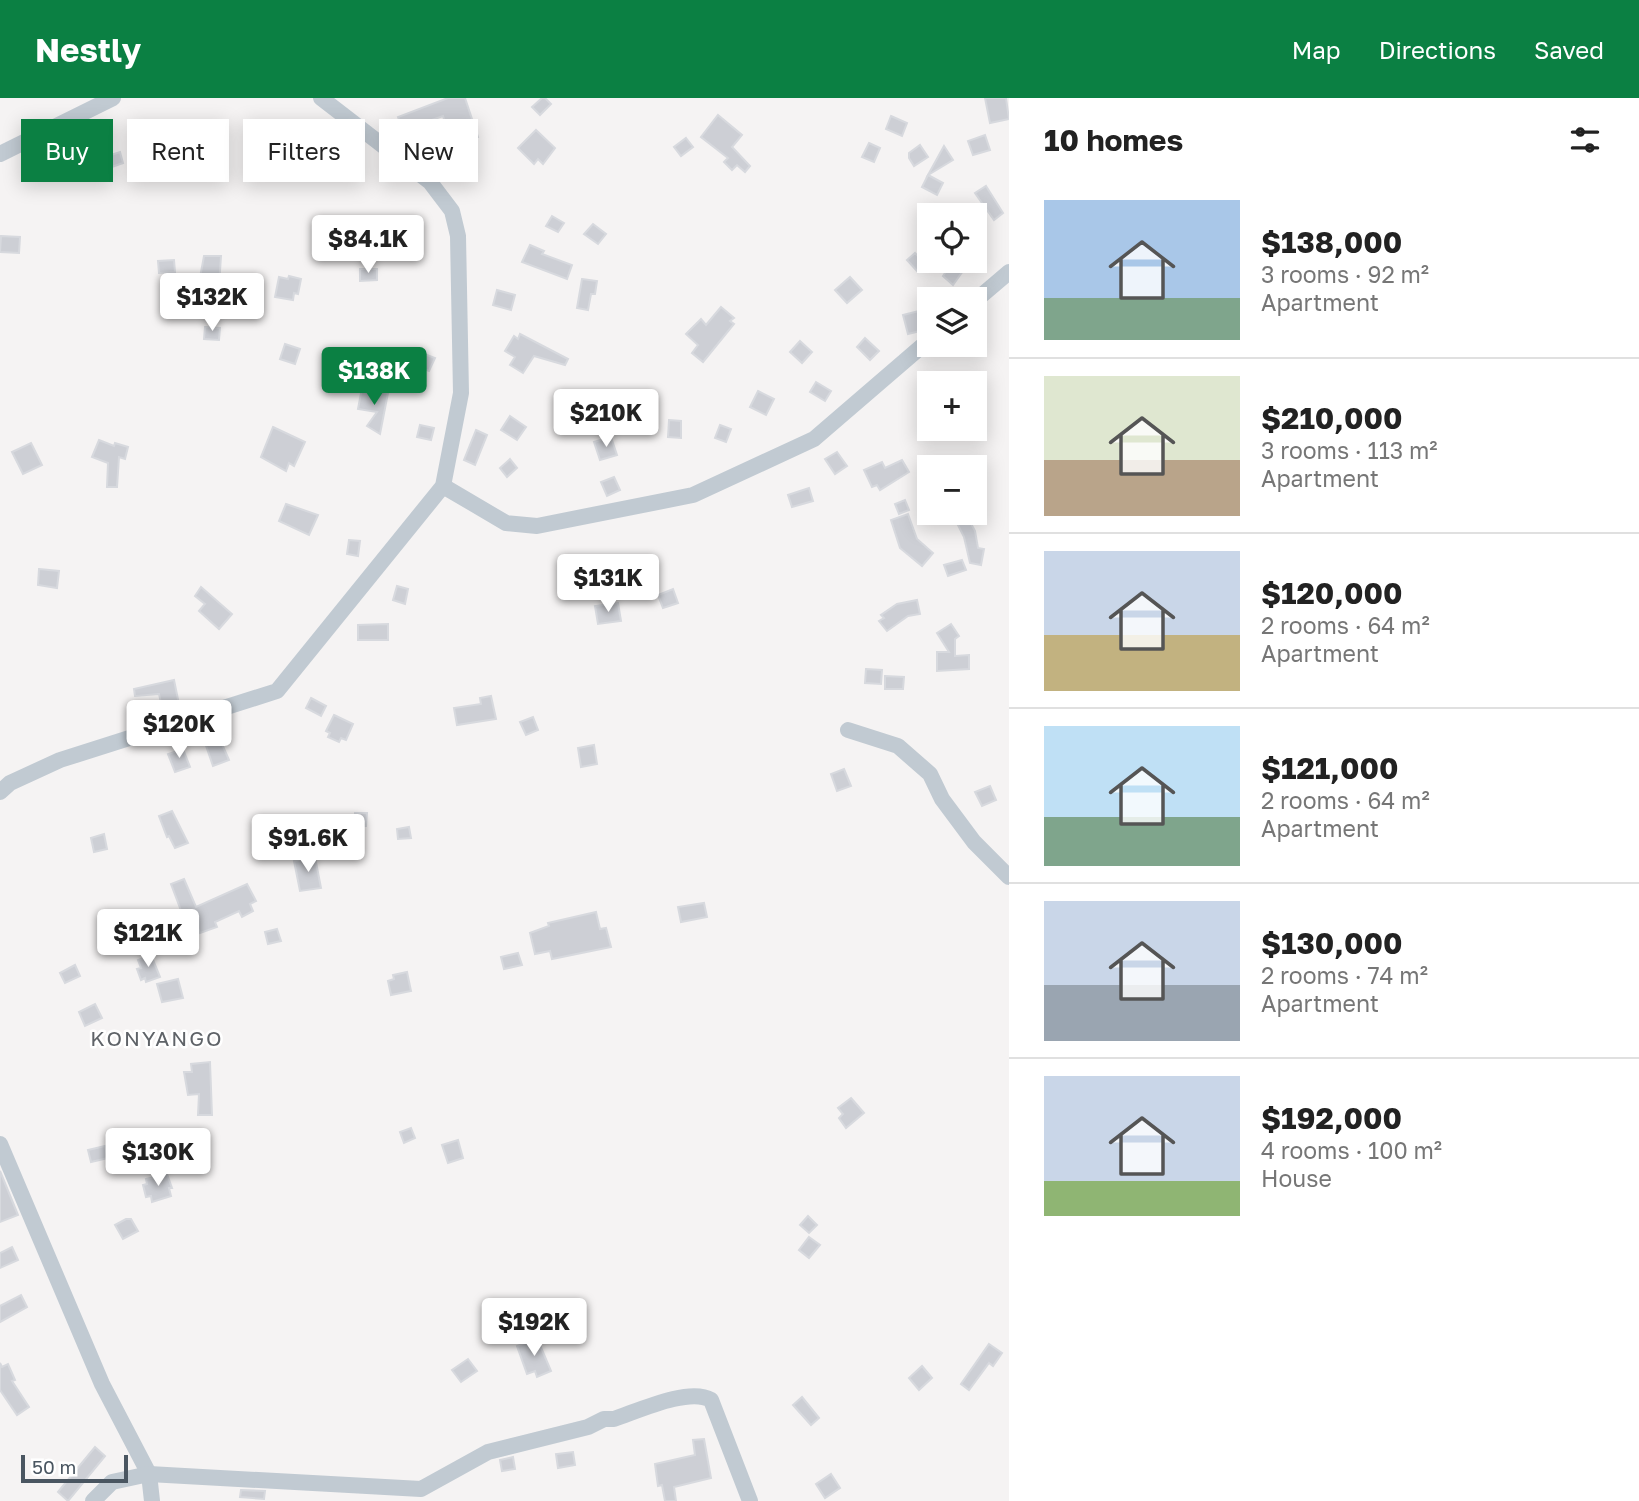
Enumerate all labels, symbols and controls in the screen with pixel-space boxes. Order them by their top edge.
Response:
text: Nestly [35,30,141,69]
text: Map [1292,35,1341,64]
text: Directions [1379,35,1496,64]
text: Saved [1534,35,1604,64]
chip: Buy [21,119,113,182]
chip: Rent [127,119,229,182]
chip: Filters [243,119,365,182]
chip: New [379,119,478,182]
icon: filters [1566,121,1604,159]
text: 10 homes [1044,122,1183,158]
map controls [917,203,987,525]
button: locate [917,203,987,273]
pin: $84.1K [311,216,425,275]
text: $84.1K [328,224,408,252]
text: $138,000 [1261,224,1402,260]
icon: home [1100,228,1184,312]
text: 3 rooms · 92 m² [1261,260,1429,288]
pin: $132K [163,274,261,333]
text: $132K [176,282,248,310]
button: layers [917,287,987,357]
text: Apartment [1261,288,1379,316]
pin: $138K [325,348,423,407]
text: $138K [338,356,410,384]
button: + [917,371,987,441]
pin: $210K [557,390,655,449]
text: $210K [570,398,642,426]
text: $210,000 [1261,400,1402,436]
icon: home [1100,404,1184,488]
text: 3 rooms · 113 m² [1261,436,1438,464]
button: − [917,455,987,525]
text: Apartment [1261,464,1379,492]
pin: $131K [559,554,657,614]
text: $131K [573,563,643,591]
text: $120,000 [1261,575,1402,611]
icon: home [1100,579,1184,663]
text: 2 rooms · 64 m² [1261,611,1430,639]
text: Apartment [1261,639,1379,667]
pin: $120K [130,700,228,760]
text: $120K [143,709,215,737]
text: $121,000 [1261,750,1398,786]
icon: home [1100,754,1184,838]
text: 2 rooms · 64 m² [1261,786,1430,814]
pin: $91.6K [251,814,365,874]
text: Apartment [1261,814,1379,842]
text: $91.6K [268,823,348,851]
pin: $121K [99,910,197,969]
text: $121K [113,918,183,946]
text: $130,000 [1261,925,1402,961]
icon: home [1100,929,1184,1013]
text: 2 rooms · 74 m² [1261,961,1428,989]
text: Apartment [1261,989,1379,1017]
district label: KONYANGO [90,1025,224,1051]
text: $192,000 [1261,1100,1402,1136]
icon: home [1100,1104,1184,1188]
pin: $130K [109,1128,207,1188]
text: 4 rooms · 100 m² [1261,1136,1442,1164]
text: $130K [122,1137,194,1165]
text: House [1261,1164,1332,1192]
pin: $192K [485,1298,583,1358]
text: $192K [498,1307,570,1335]
scale bar [21,1452,128,1484]
text: 50 m [32,1455,76,1478]

